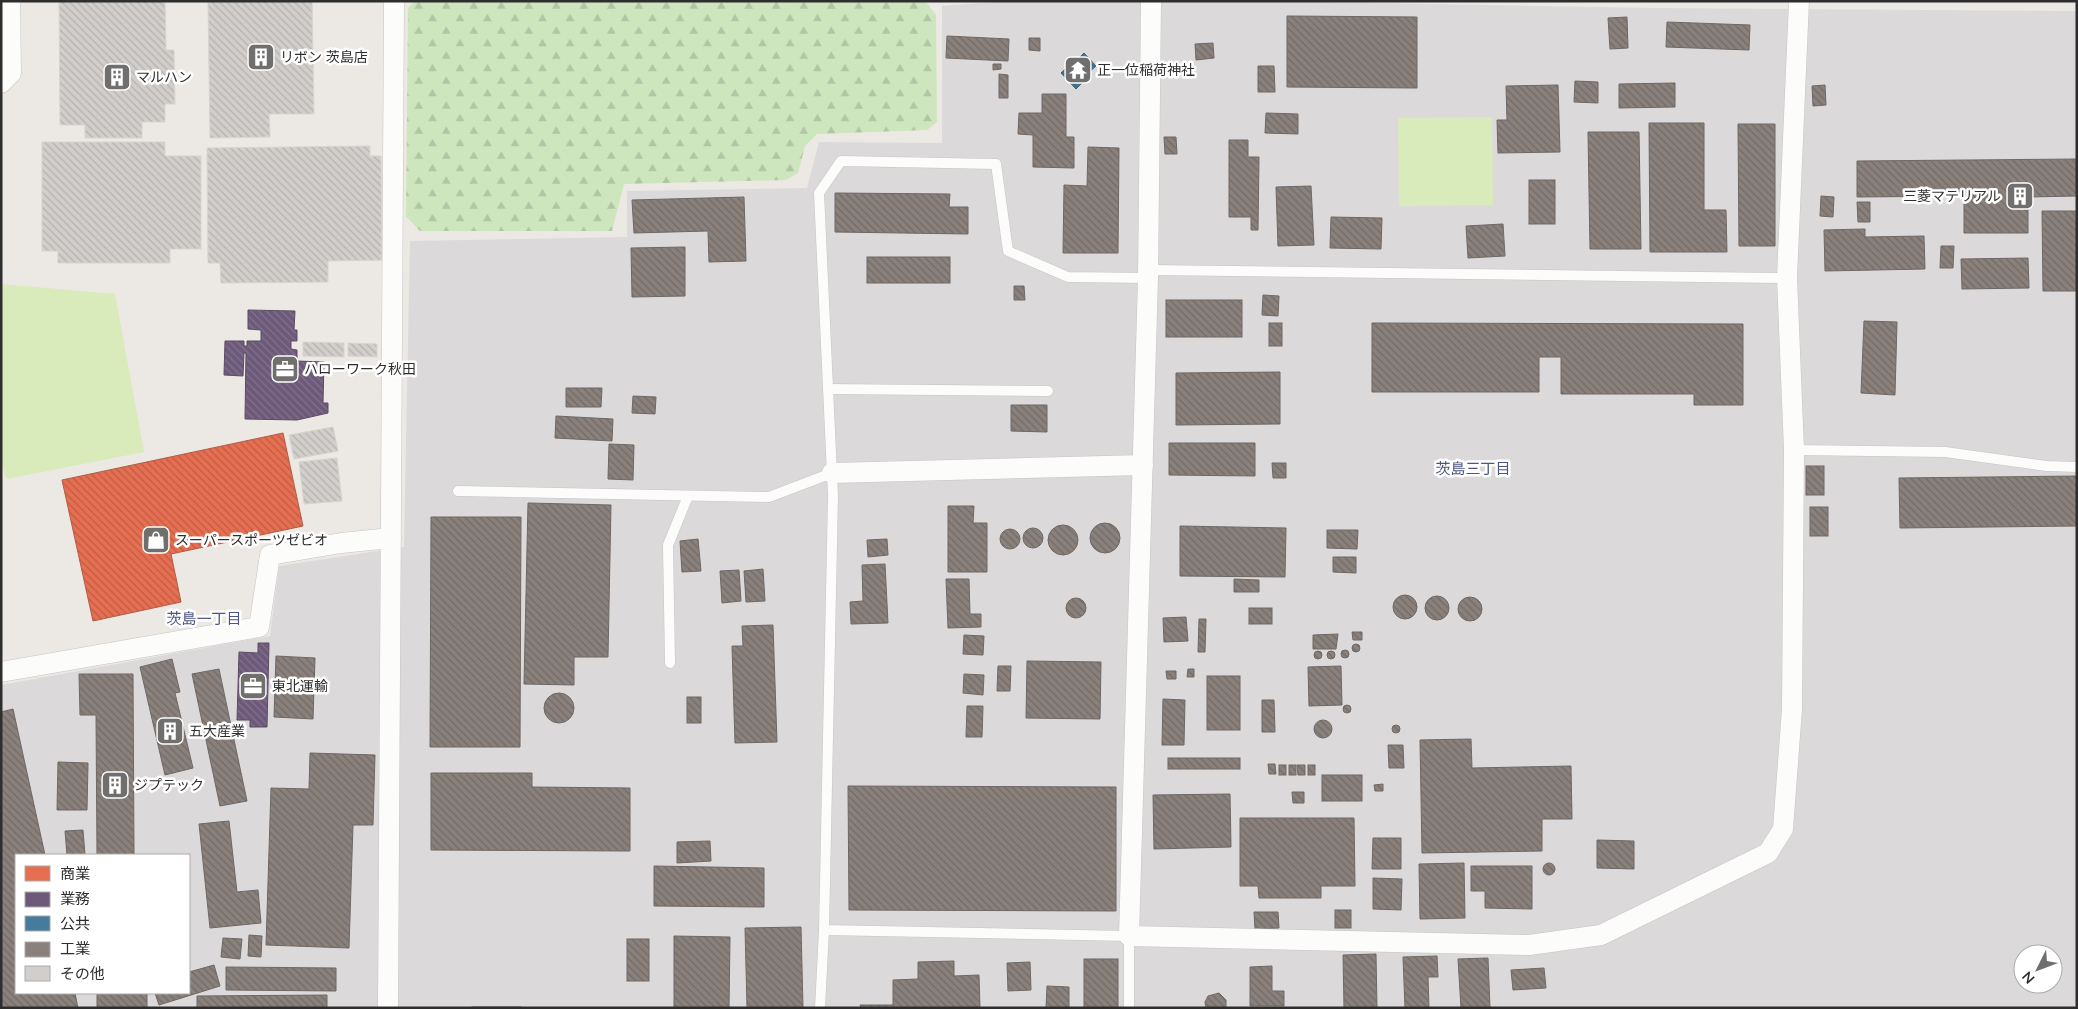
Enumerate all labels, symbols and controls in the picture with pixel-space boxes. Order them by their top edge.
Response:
building icon: リボン 茨島店 [246,42,276,72]
place label: リボン 茨島店 [280,48,368,66]
temple icon: 正一位稲荷神社 [1063,55,1093,85]
place label: 正一位稲荷神社 [1097,61,1195,79]
building icon: マルハン [102,62,132,92]
place label: マルハン [136,68,192,86]
building icon: 三菱マテリアル [2005,181,2035,211]
place label: 三菱マテリアル [1903,187,2001,205]
office icon: ハローワーク秋田 [270,354,300,384]
place label: ハローワーク秋田 [304,360,416,378]
district label: 茨島三丁目 [1435,459,1511,478]
shop icon: スーパースポーツゼビオ [141,525,171,555]
place label: スーパースポーツゼビオ [175,531,328,549]
district label: 茨島一丁目 [166,609,242,628]
office icon: 東北運輸 [238,671,268,701]
place label: 東北運輸 [272,677,328,695]
building icon: 五大産業 [155,716,185,746]
place label: 五大産業 [189,722,245,740]
building icon: ジプテック [100,770,130,800]
place label: ジプテック [134,776,204,794]
legend [15,854,190,994]
text: 商業 [60,864,90,883]
text: 業務 [60,889,90,908]
text: 公共 [60,914,90,933]
text: 工業 [60,939,90,958]
north arrow [2013,944,2063,994]
text: その他 [60,964,105,983]
text: N [2018,968,2039,988]

